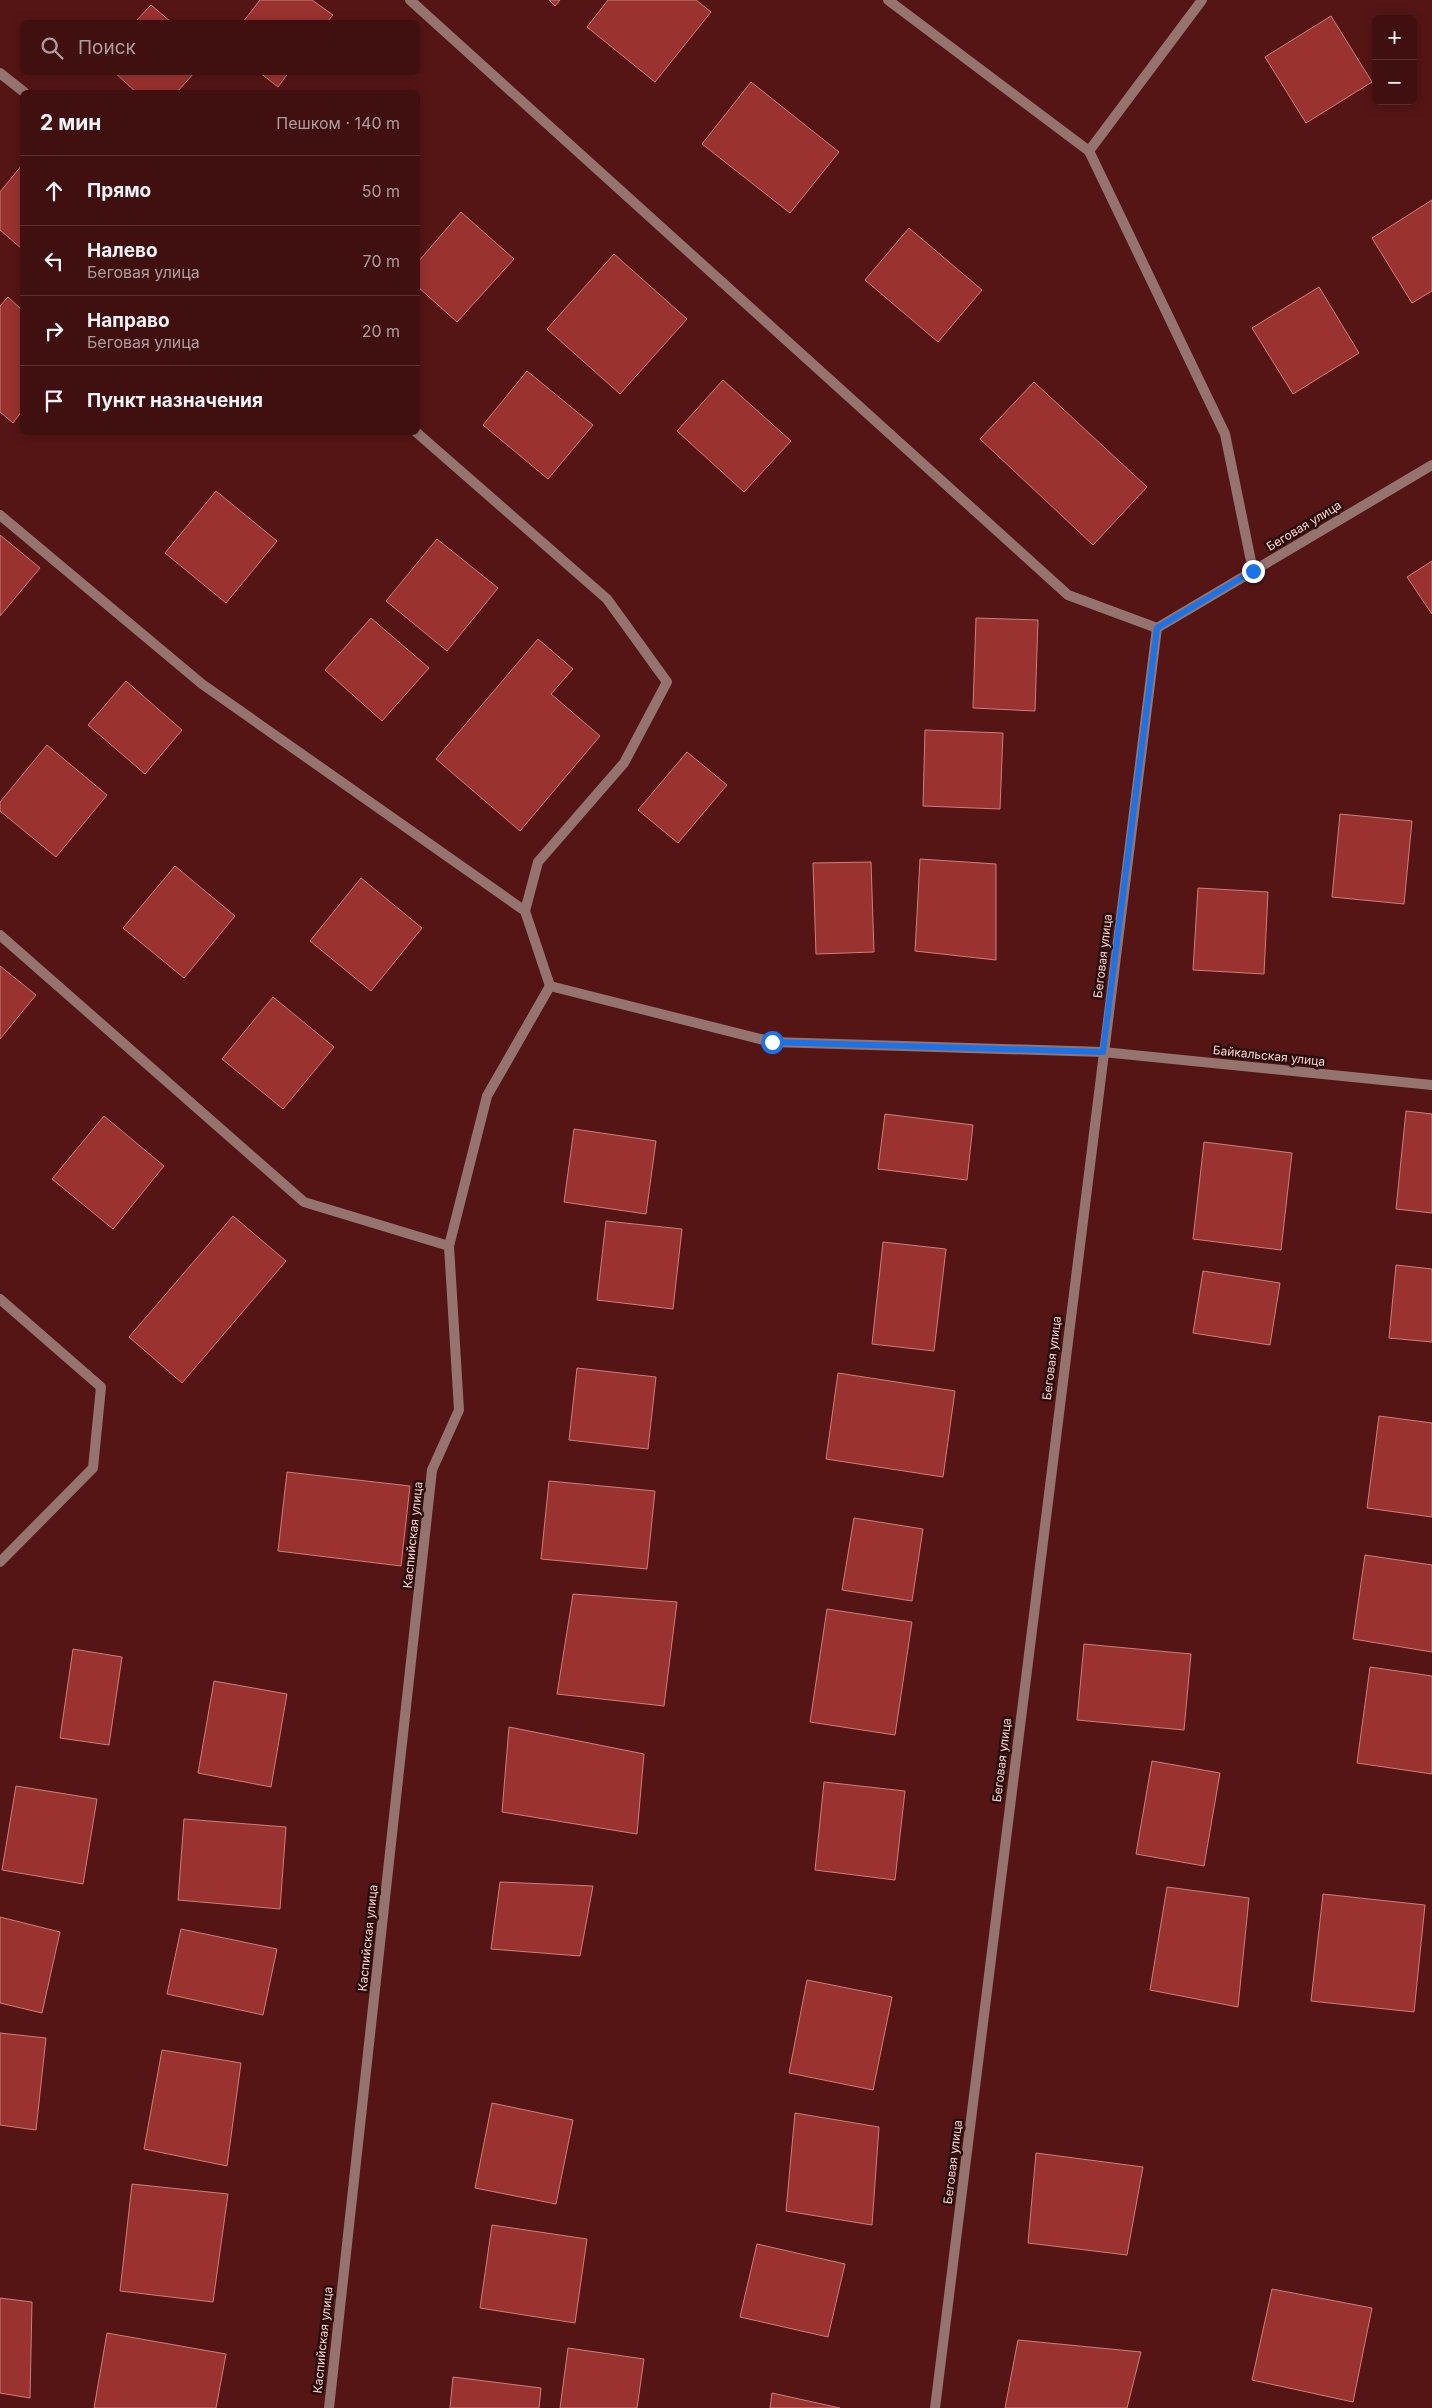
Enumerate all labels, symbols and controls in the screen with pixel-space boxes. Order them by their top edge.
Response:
map controls [1372,15,1417,105]
button: + [1372,15,1417,60]
search box [20,20,420,75]
icon: search [38,34,66,62]
text: Поиск [78,36,136,59]
button: − [1372,60,1417,105]
text: 2 мин [40,110,101,135]
text: Пешком · 140 m [276,113,400,133]
icon: ahead [40,177,68,205]
text: Прямо [87,179,151,202]
text: 50 m [362,181,400,201]
text: Налево [87,239,158,262]
icon: left [40,247,68,275]
text: 70 m [363,251,400,271]
text: Беговая улица [87,262,200,282]
text: Направо [87,309,170,332]
icon: right [40,317,68,345]
text: 20 m [362,321,400,341]
text: Беговая улица [87,332,200,352]
icon: arrive [40,387,68,415]
text: Пункт назначения [87,389,263,412]
street label: Беговая улица [1264,497,1344,554]
route end [1242,560,1265,583]
street label: Беговая улица [1090,913,1115,999]
route start [761,1031,784,1054]
street label: Байкальская улица [1212,1042,1326,1069]
street label: Беговая улица [1039,1315,1064,1401]
street label: Каспийская улица [399,1481,426,1589]
street label: Беговая улица [989,1717,1014,1803]
street label: Каспийская улица [354,1884,381,1992]
street label: Беговая улица [940,2119,965,2205]
street label: Каспийская улица [309,2286,336,2394]

